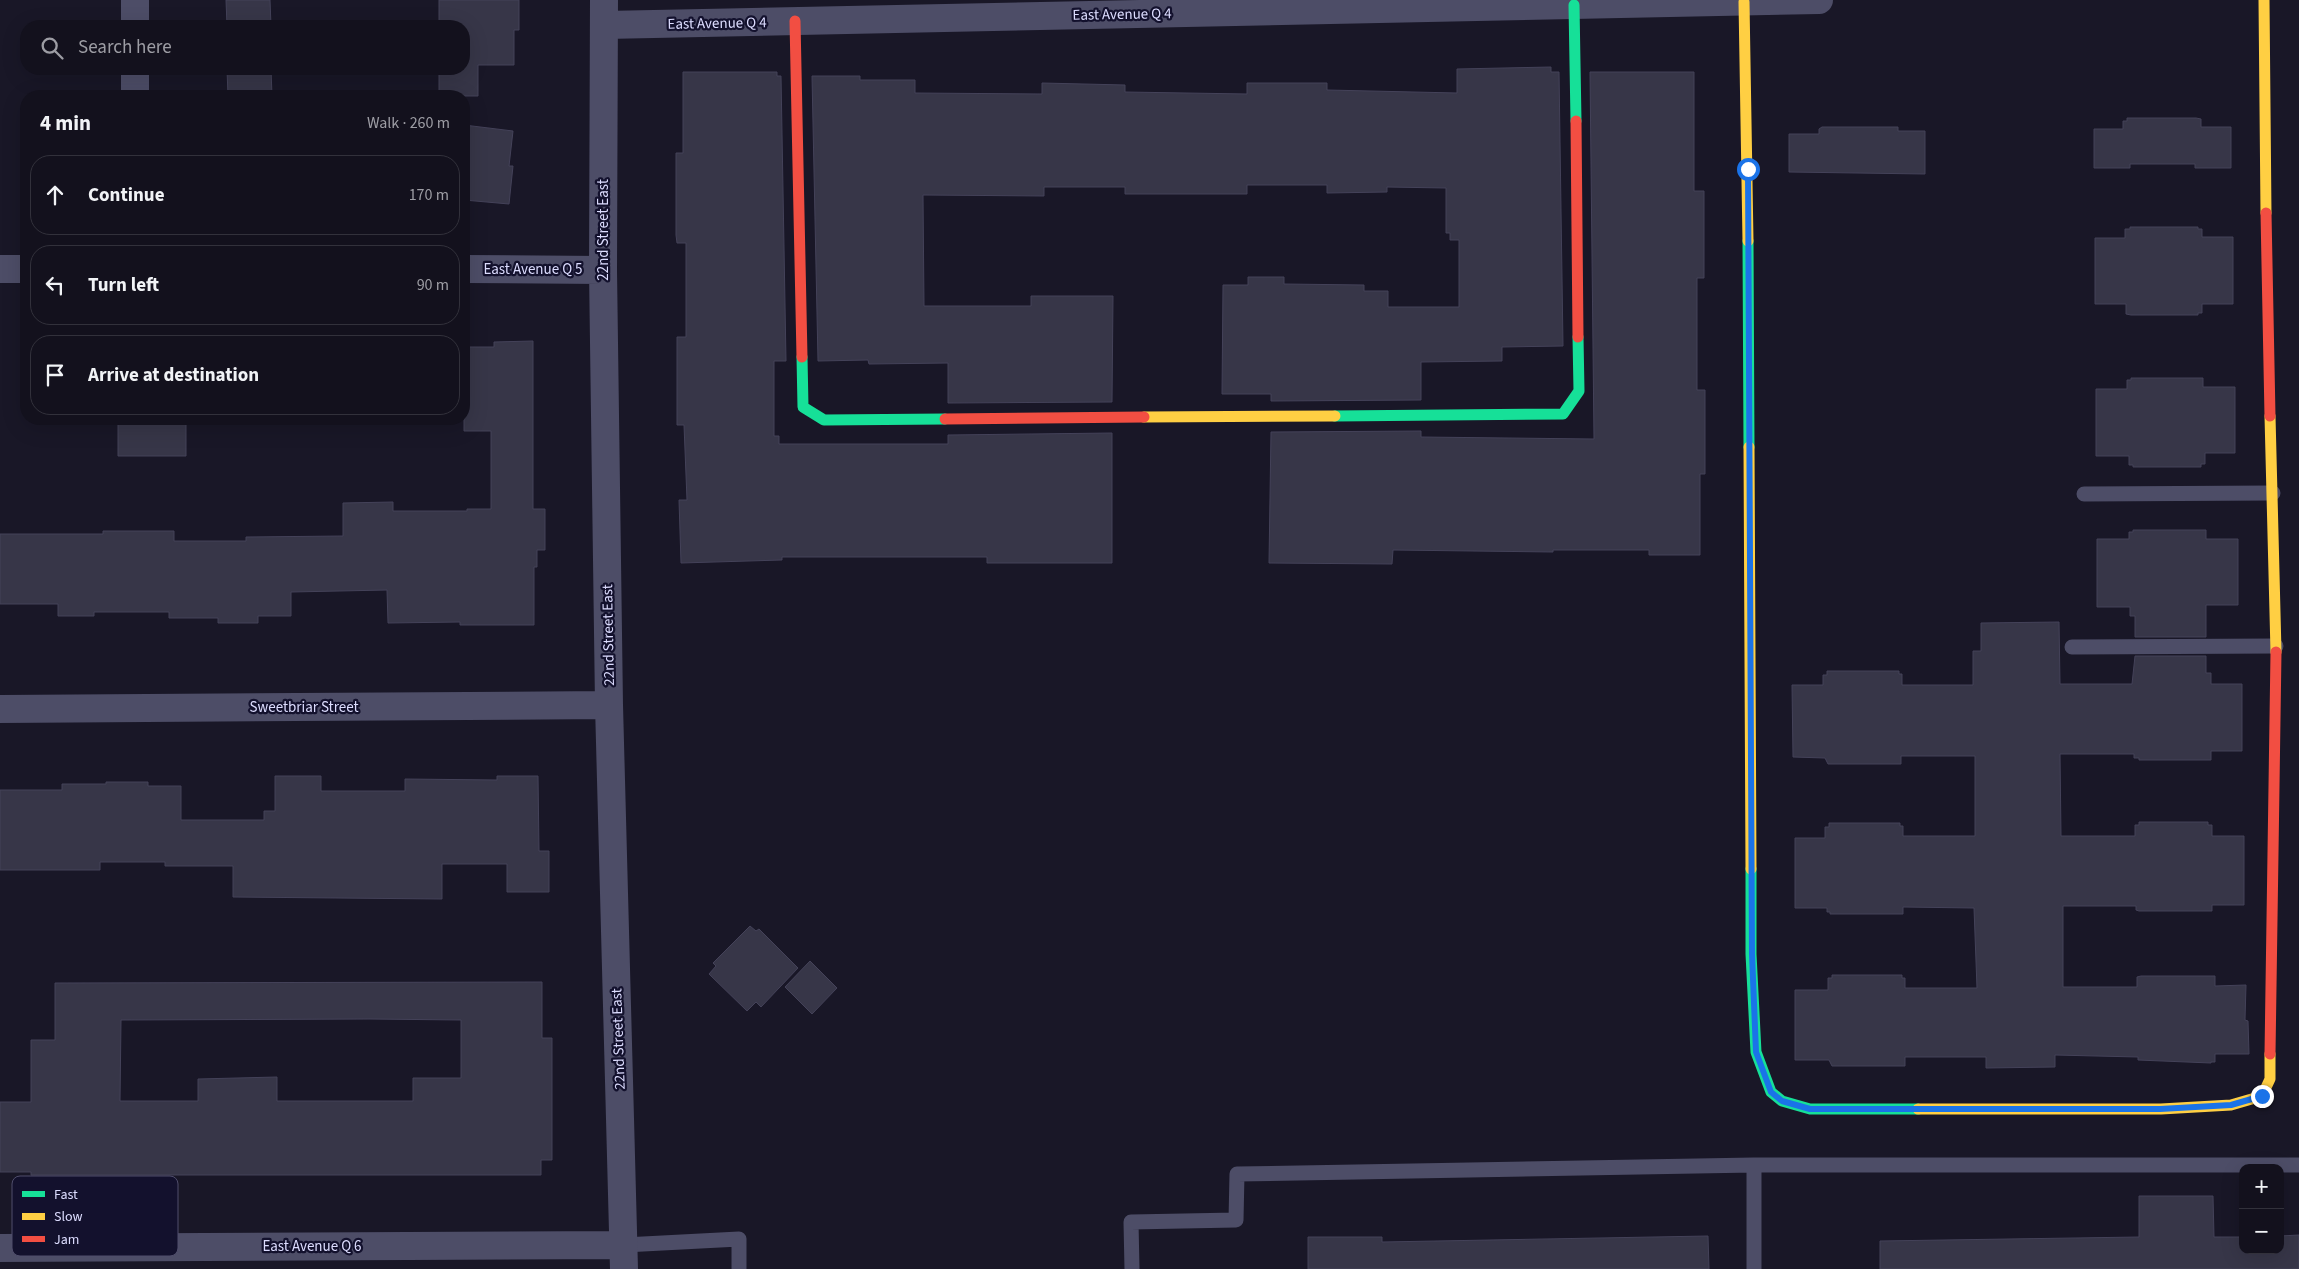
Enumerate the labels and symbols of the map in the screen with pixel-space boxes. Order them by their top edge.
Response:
street label: East Avenue Q 4 [1072,3,1172,26]
street label: East Avenue Q 4 [667,12,767,35]
route start [1737,158,1760,181]
street label: 22nd Street East [593,179,614,281]
street label: East Avenue Q 5 [483,259,583,280]
street label: 22nd Street East [597,584,620,686]
street label: Sweetbriar Street [249,697,359,718]
street label: 22nd Street East [606,988,631,1090]
route end [2251,1085,2274,1108]
legend [12,1176,178,1256]
text: Fast [54,1185,78,1205]
text: Slow [54,1207,83,1227]
text: Jam [54,1230,79,1250]
street label: East Avenue Q 6 [262,1236,362,1257]

